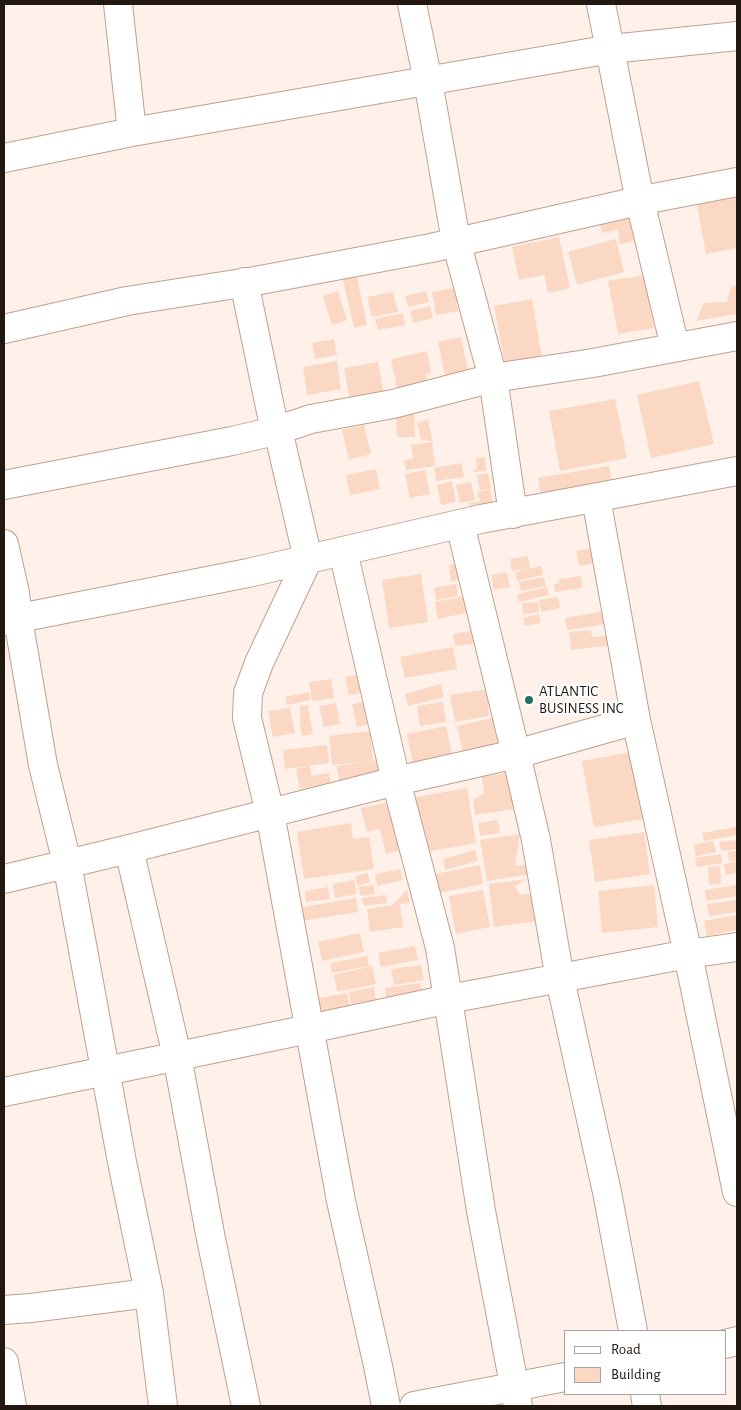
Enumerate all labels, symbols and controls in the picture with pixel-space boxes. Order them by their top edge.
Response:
place label: ATLANTIC BUSINESS INC [539,682,623,717]
marker: ATLANTIC BUSINESS INC [523,694,535,706]
legend [564,1330,726,1395]
text: Road [611,1342,641,1357]
text: Building [611,1367,661,1382]

